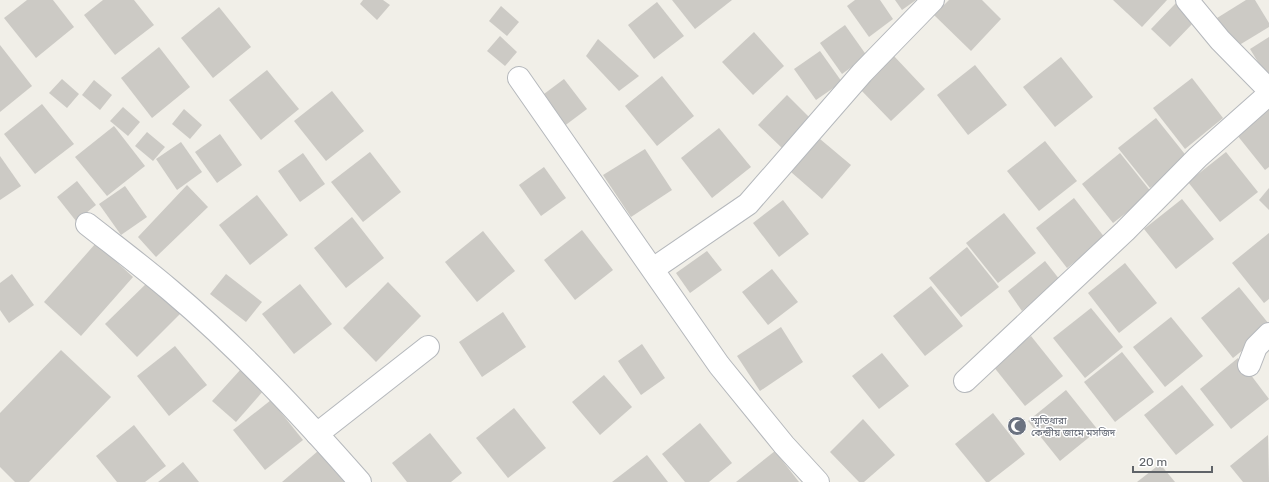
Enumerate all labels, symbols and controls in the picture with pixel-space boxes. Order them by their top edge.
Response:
mosque icon: স্মৃতিধারা কেন্দ্রীয় জামে মসজিদ [1006,415,1028,437]
place label: স্মৃতিধারা কেন্দ্রীয় জামে মসজিদ [1030,415,1116,439]
scale bar [1133,448,1212,474]
text: 20 m [1139,455,1167,469]

